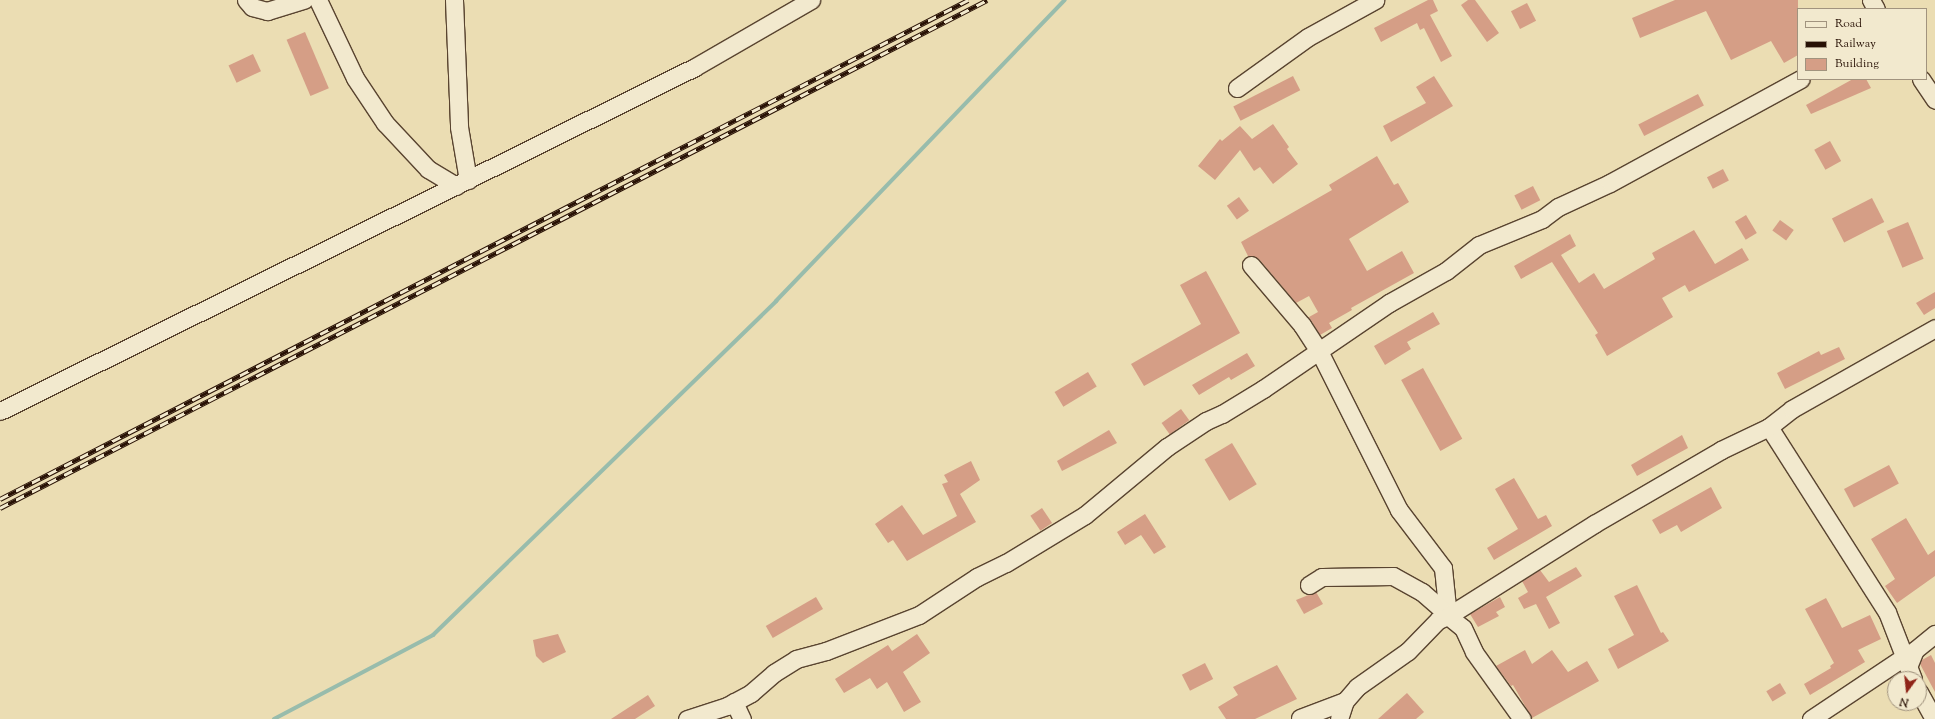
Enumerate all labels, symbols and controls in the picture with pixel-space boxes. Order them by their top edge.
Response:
legend [1797,8,1927,80]
text: Road [1835,15,1862,33]
text: Railway [1835,35,1876,53]
text: Building [1835,55,1879,73]
north arrow [1887,671,1927,711]
text: N [1898,693,1910,710]

